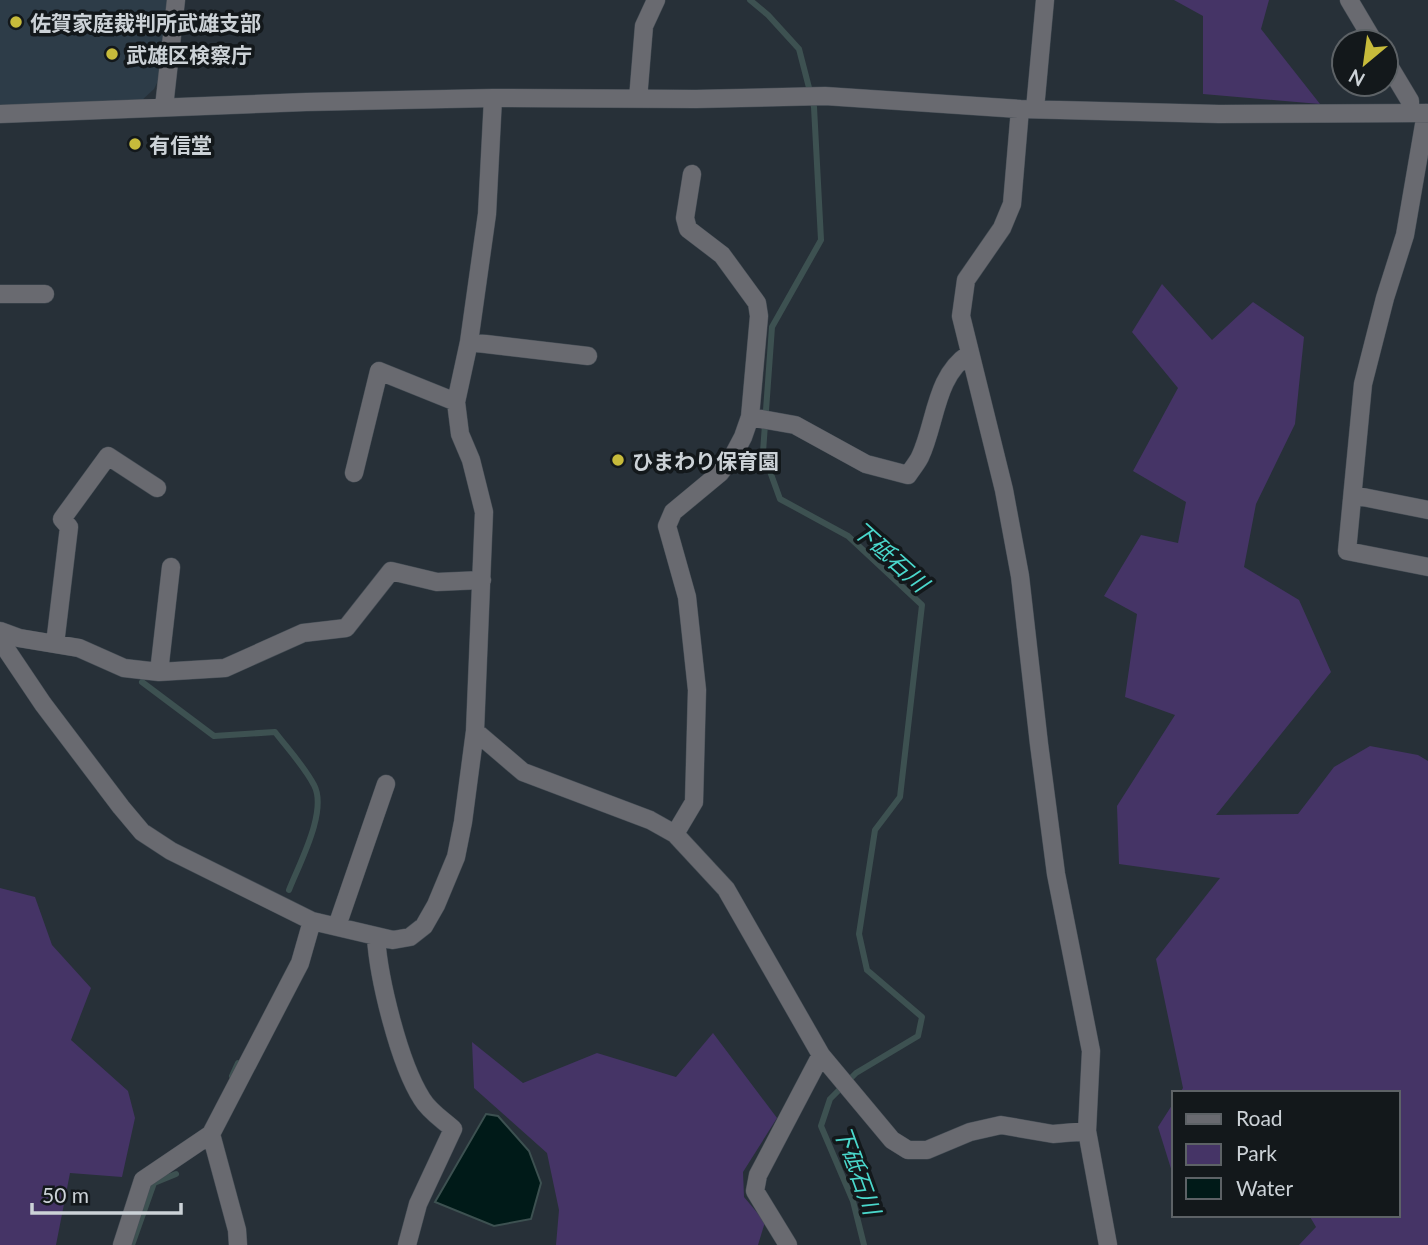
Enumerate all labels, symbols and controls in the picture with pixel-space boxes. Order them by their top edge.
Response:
place label: 佐賀家庭裁判所武雄支部 [30,10,261,35]
marker: 佐賀家庭裁判所武雄支部 [8,14,24,30]
north arrow [1330,28,1400,98]
place label: 武雄区検察庁 [126,42,252,67]
marker: 武雄区検察庁 [104,46,120,62]
text: N [1345,65,1368,92]
place label: 有信堂 [149,132,212,157]
marker: 有信堂 [127,136,143,152]
place label: ひまわり保育園 [632,448,779,473]
marker: ひまわり保育園 [610,452,626,468]
water label: 下砥石川 [847,515,937,599]
legend [1172,1091,1400,1217]
text: Road [1236,1105,1283,1130]
water label: 下砥石川 [829,1122,888,1221]
text: Park [1236,1140,1277,1165]
scale bar [32,1172,180,1216]
text: Water [1236,1175,1293,1200]
text: 50 m [42,1182,89,1207]

